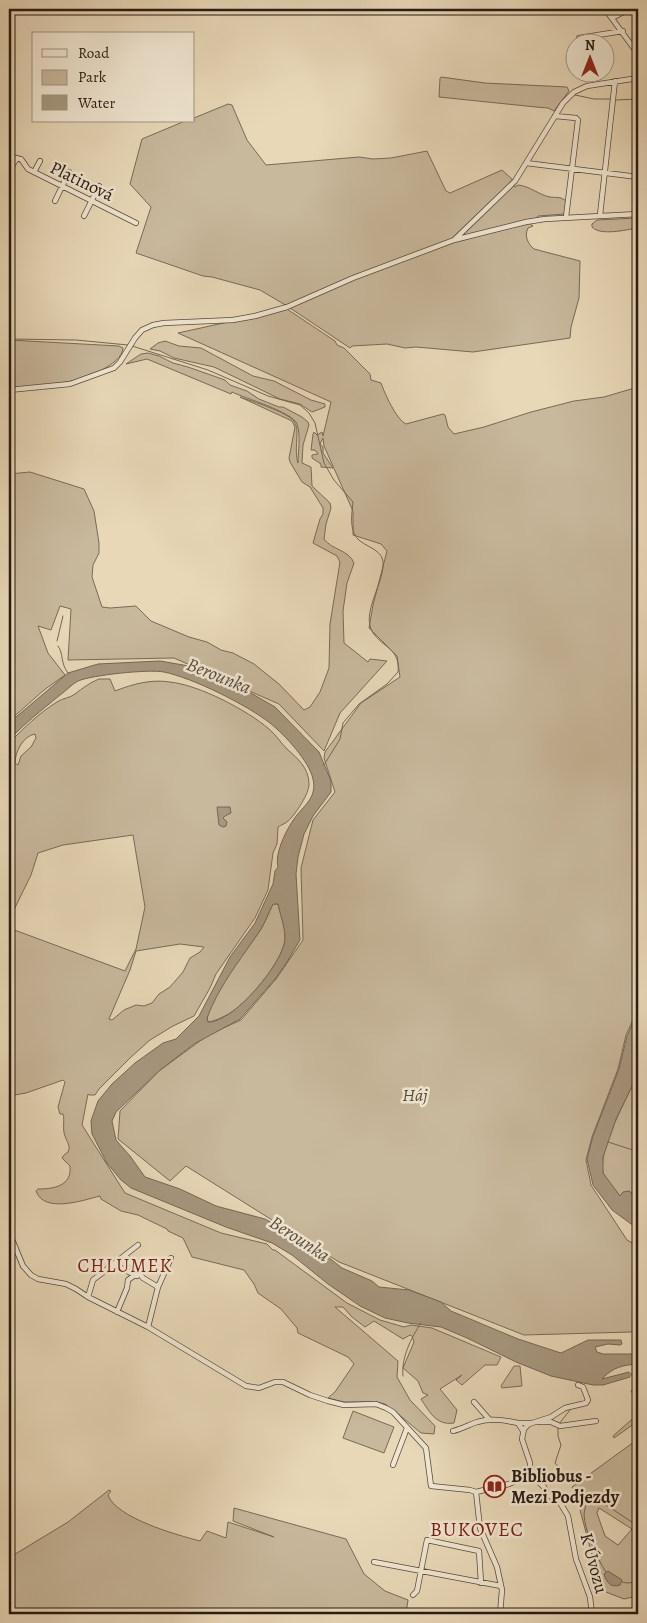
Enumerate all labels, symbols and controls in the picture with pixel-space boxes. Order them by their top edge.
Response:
legend [32,32,195,122]
north arrow [564,32,614,82]
text: N [585,36,595,55]
text: Road [78,43,110,63]
text: Park [78,67,107,87]
text: Water [77,93,115,113]
street label: Platinová [46,155,119,207]
water label: Berounka [183,651,255,701]
park label: Háj [402,1083,428,1107]
water label: Berounka [264,1210,335,1268]
district label: CHLUMEK [77,1253,173,1279]
place label: Bibliobus - Mezi Podjezdy [511,1464,620,1509]
library icon: Bibliobus - Mezi Podjezdy [483,1474,507,1498]
district label: BUKOVEC [430,1516,524,1543]
street label: K Úvozu [574,1530,614,1596]

